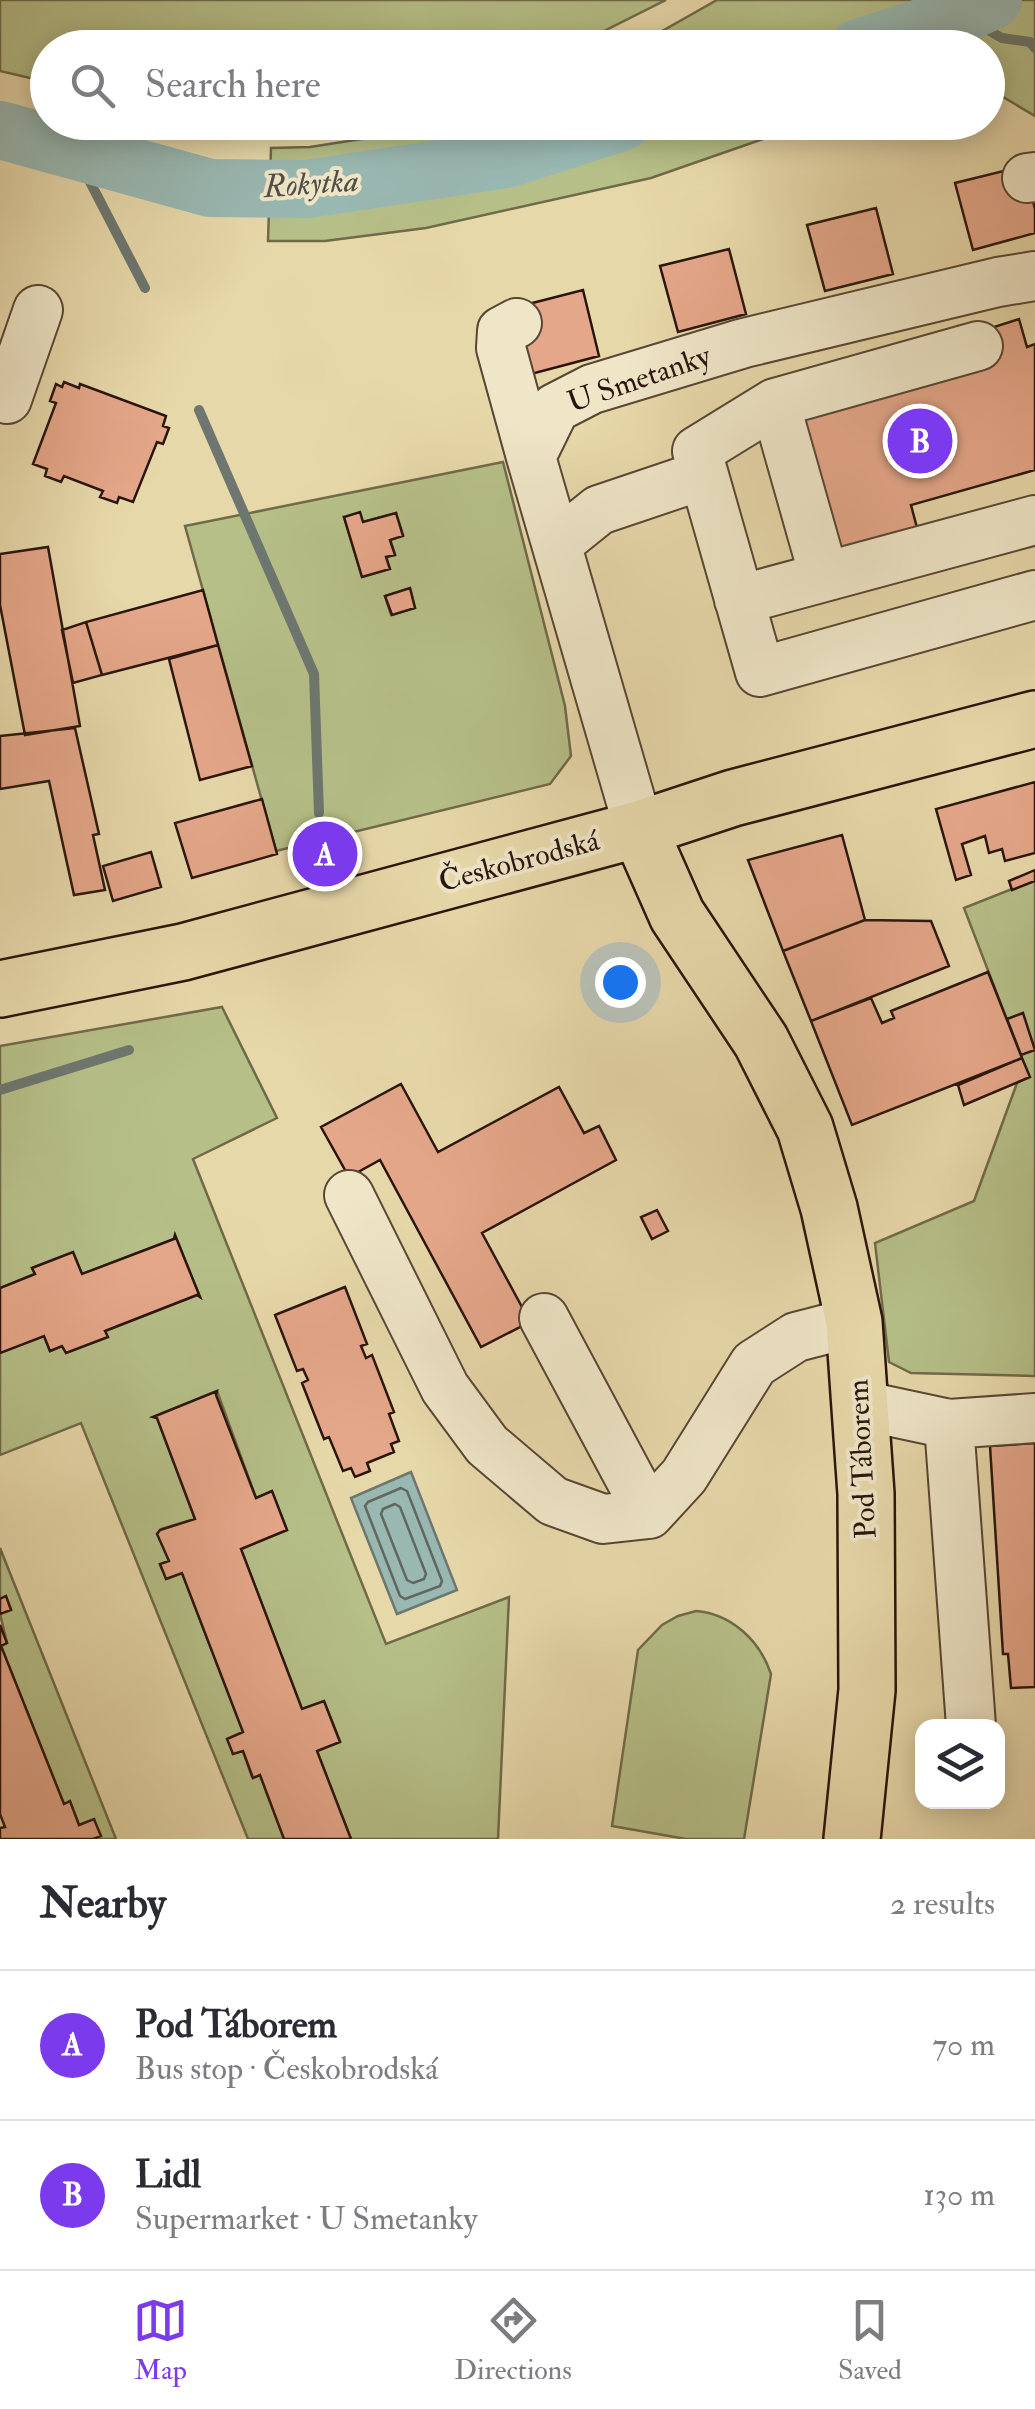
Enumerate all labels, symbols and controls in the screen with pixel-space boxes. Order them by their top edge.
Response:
search box [30,30,1005,140]
icon: search [65,58,120,113]
text: Search here [145,61,321,109]
water label: Rokytka [261,161,360,207]
street label: U Smetanky [563,337,716,421]
pin: B [888,404,952,478]
pin: A [292,816,358,892]
street label: Českobrodská [434,821,604,900]
your location [595,957,646,1008]
street label: Pod Táborem [839,1378,885,1540]
map controls [915,1719,1005,1809]
button: layers [915,1719,1005,1809]
text: Nearby [40,1878,166,1930]
text: 2 results [890,1884,995,1924]
text: Pod Táborem [135,2001,337,2049]
text: A [62,2025,83,2065]
text: 70 m [932,2025,995,2065]
text: Bus stop · Českobrodská [135,2049,438,2089]
text: Lidl [135,2151,201,2199]
text: B [62,2175,83,2215]
text: 130 m [923,2175,995,2215]
text: Supermarket · U Smetanky [135,2199,478,2239]
tab: Map [133,2293,188,2388]
tab: Directions [454,2293,572,2388]
tab: Saved [838,2293,902,2388]

